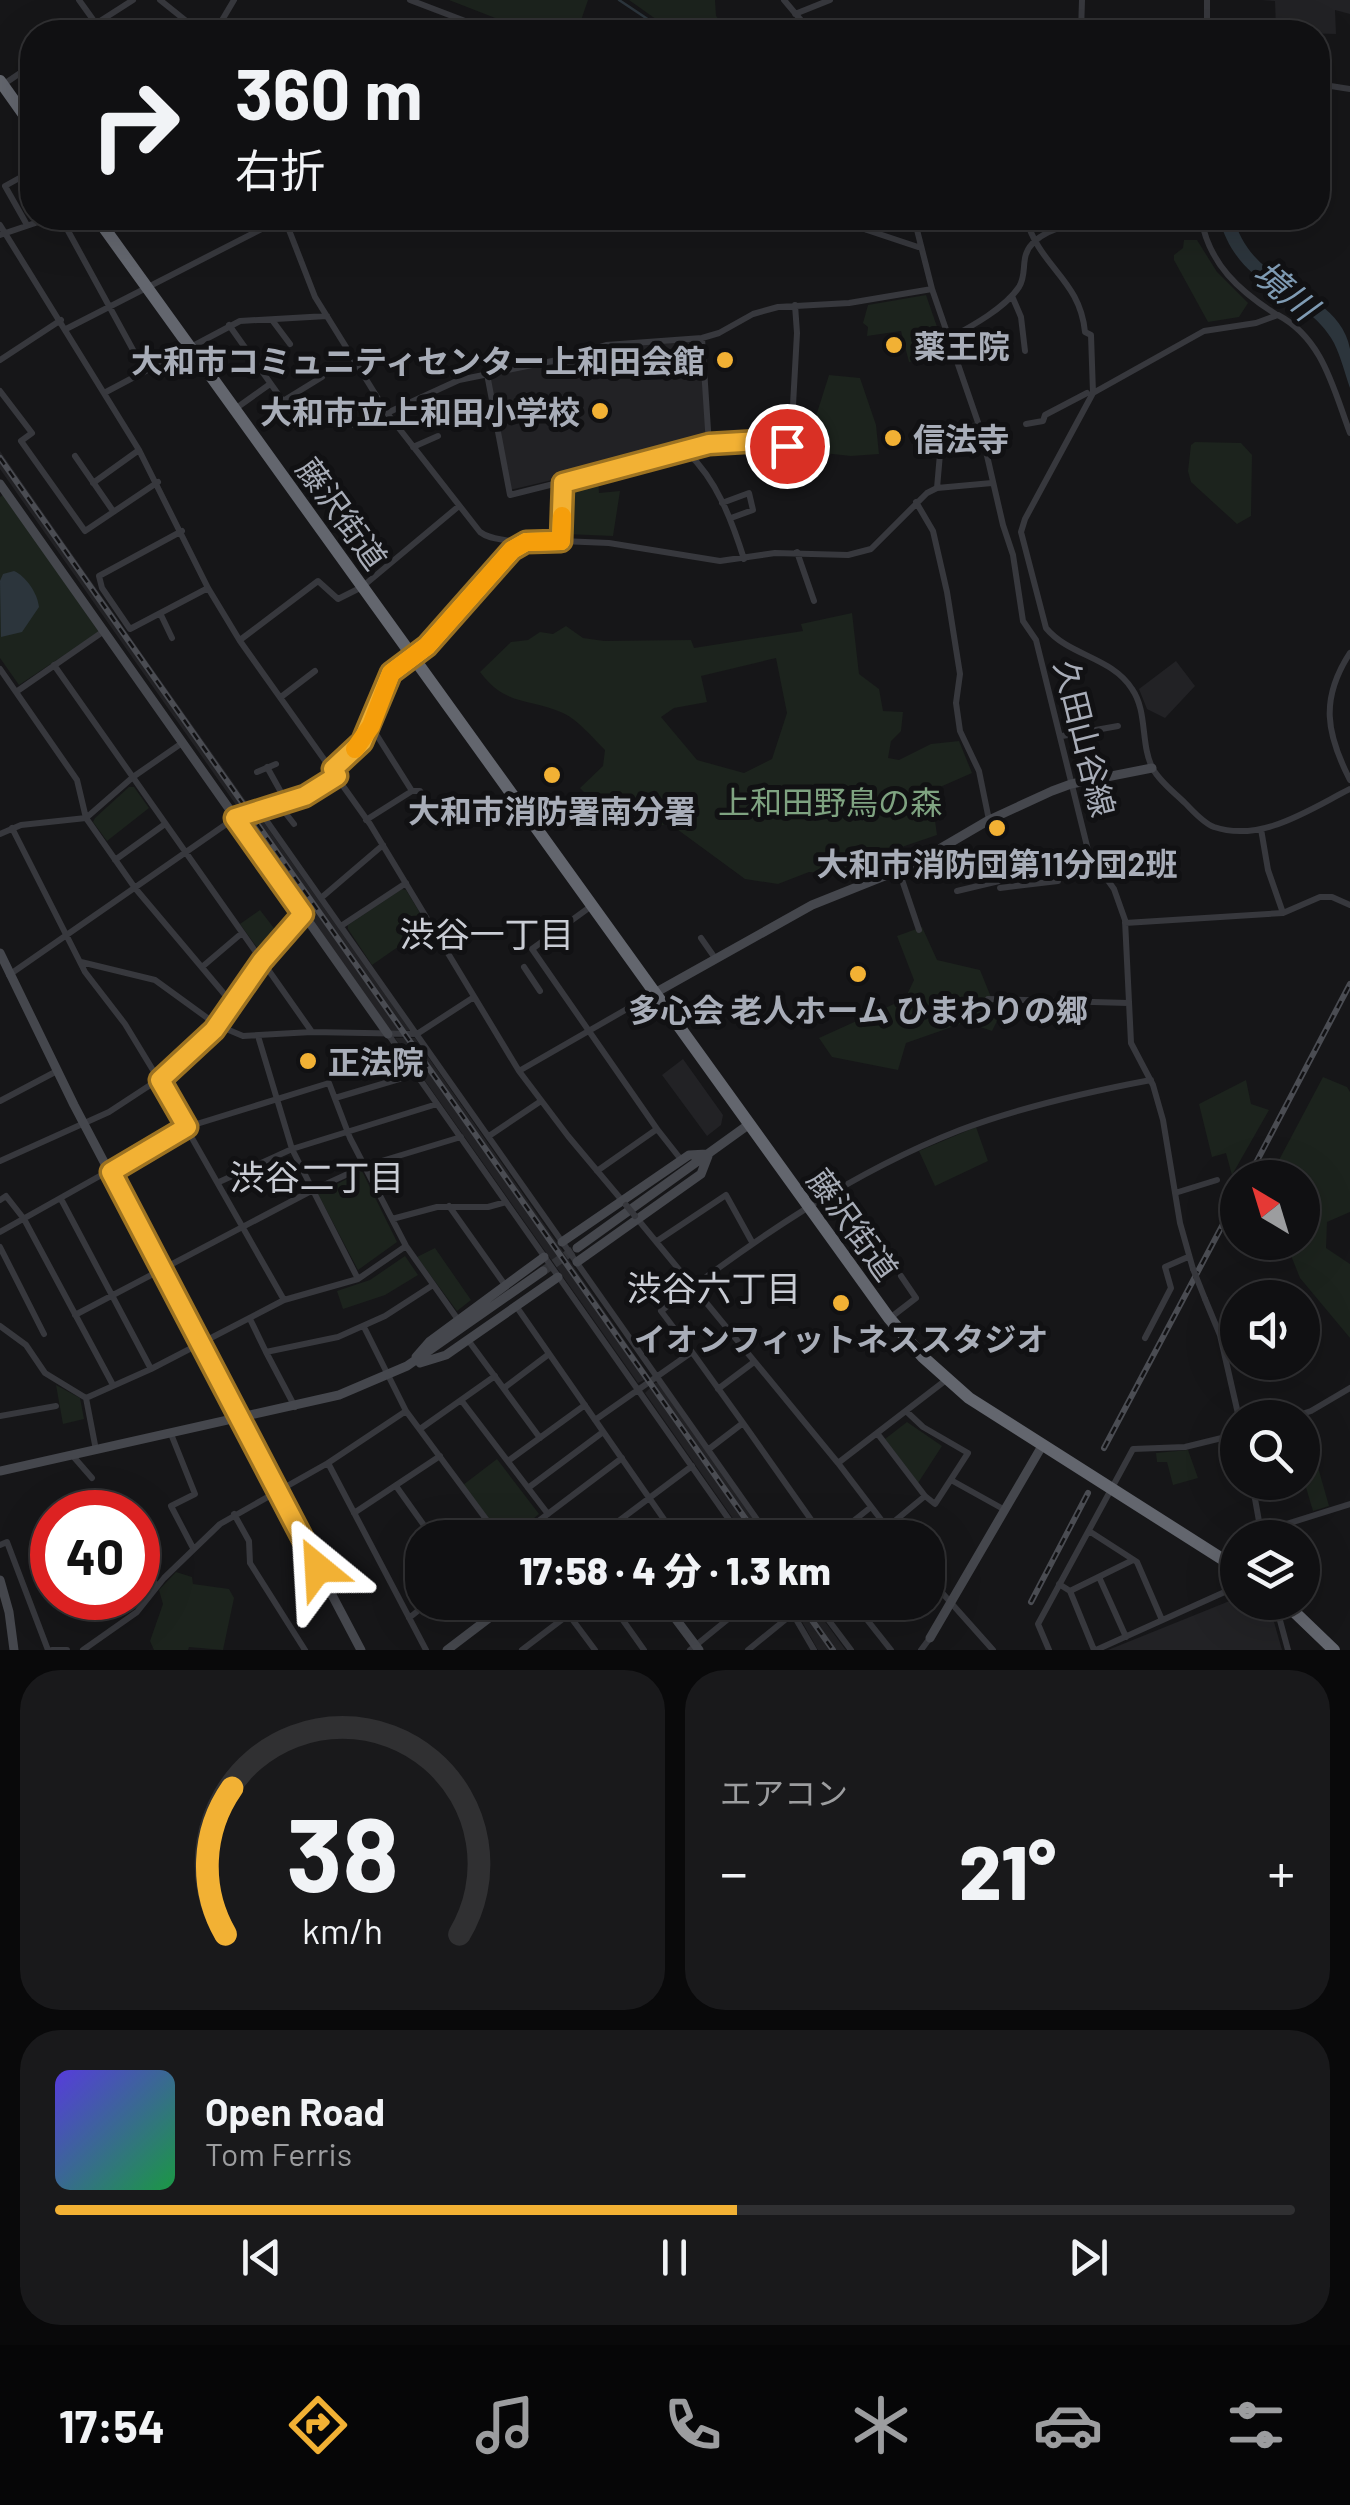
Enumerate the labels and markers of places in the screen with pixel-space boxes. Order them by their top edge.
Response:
place label: 薬王院 [914,326,1010,364]
marker: 薬王院 [883,334,905,356]
place label: 大和市コミュニティセンター上和田会館 [131,341,705,379]
marker: 大和市コミュニティセンター上和田会館 [714,349,736,371]
place label: 大和市立上和田小学校 [260,392,580,430]
marker: 大和市立上和田小学校 [589,400,611,422]
pin [745,404,830,489]
place label: 信法寺 [913,419,1009,457]
marker: 信法寺 [882,427,904,449]
marker: 大和市消防署南分署 [541,764,563,786]
place label: 大和市消防署南分署 [408,791,696,829]
marker: 大和市消防団第11分団2班 [986,817,1008,839]
place label: 大和市消防団第11分団2班 [817,844,1177,882]
marker: 多心会 老人ホーム ひまわりの郷 [847,963,869,985]
place label: 多心会 老人ホーム ひまわりの郷 [628,990,1088,1028]
place label: 正法院 [328,1042,424,1080]
marker: 正法院 [297,1050,319,1072]
marker: イオンフィットネススタジオ [830,1292,852,1314]
place label: イオンフィットネススタジオ [634,1319,1048,1357]

